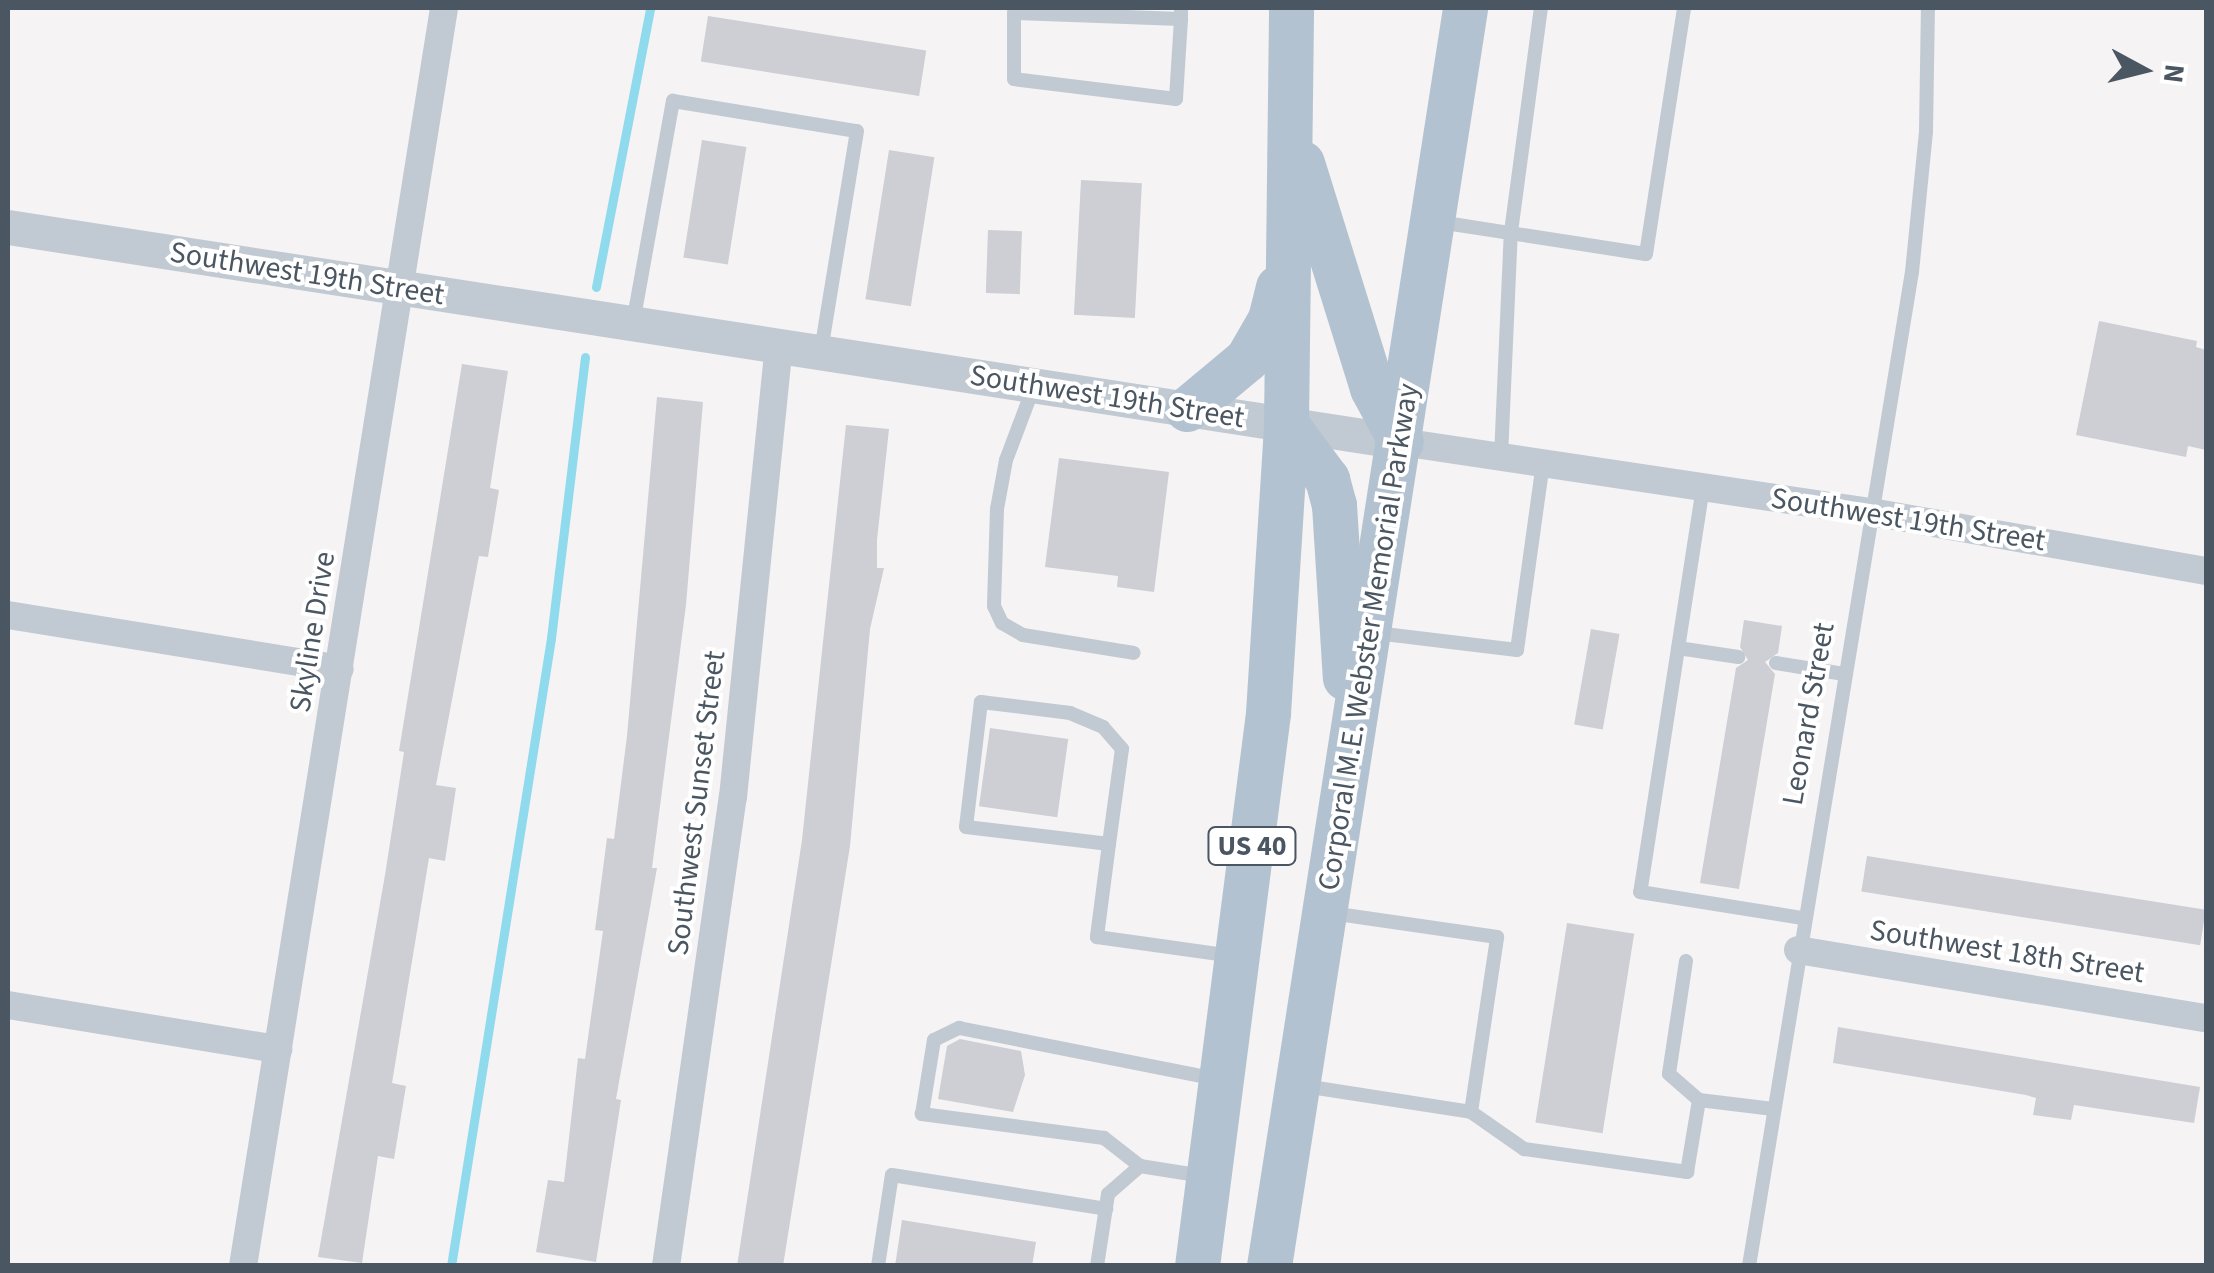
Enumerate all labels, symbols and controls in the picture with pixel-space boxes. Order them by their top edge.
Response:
north arrow [2094,20,2194,120]
text: N [2153,62,2195,85]
street label: Southwest 19th Street [167,235,447,313]
street label: Southwest 19th Street [967,358,1247,436]
street label: Corporal M.E. Webster Memorial Parkway [1311,381,1427,893]
street label: Southwest 19th Street [1768,481,2048,559]
street label: Skyline Drive [283,549,343,715]
street label: Leonard Street [1775,620,1843,808]
street label: Southwest Sunset Street [660,649,734,957]
road number: US 40 [1207,823,1297,869]
street label: Southwest 18th Street [1867,913,2147,991]

